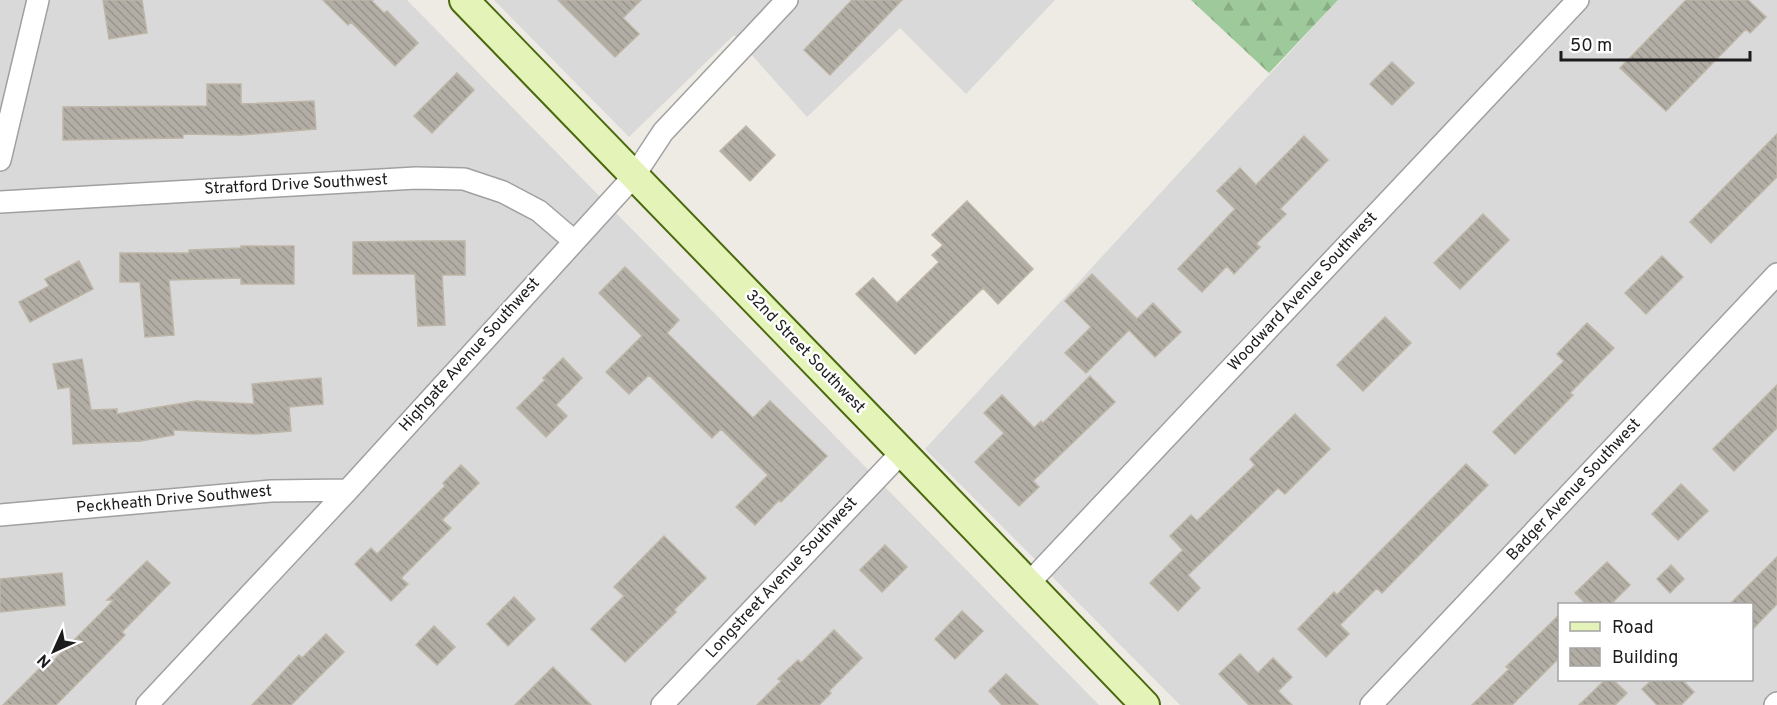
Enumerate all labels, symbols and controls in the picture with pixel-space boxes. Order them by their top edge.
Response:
scale bar [1561,24,1750,62]
text: 50 m [1570,35,1612,58]
street label: Stratford Drive Southwest [204,170,388,200]
street label: Woodward Avenue Southwest [1224,208,1382,376]
street label: Highgate Avenue Southwest [395,274,545,436]
street label: 32nd Street Southwest [741,286,869,418]
street label: Badger Avenue Southwest [1503,415,1645,565]
street label: Peckheath Drive Southwest [75,481,273,519]
street label: Longstreet Avenue Southwest [702,493,862,663]
legend [1558,603,1753,681]
text: Road [1612,617,1654,640]
north arrow [24,621,84,681]
text: Building [1612,647,1678,670]
text: N [34,649,56,671]

